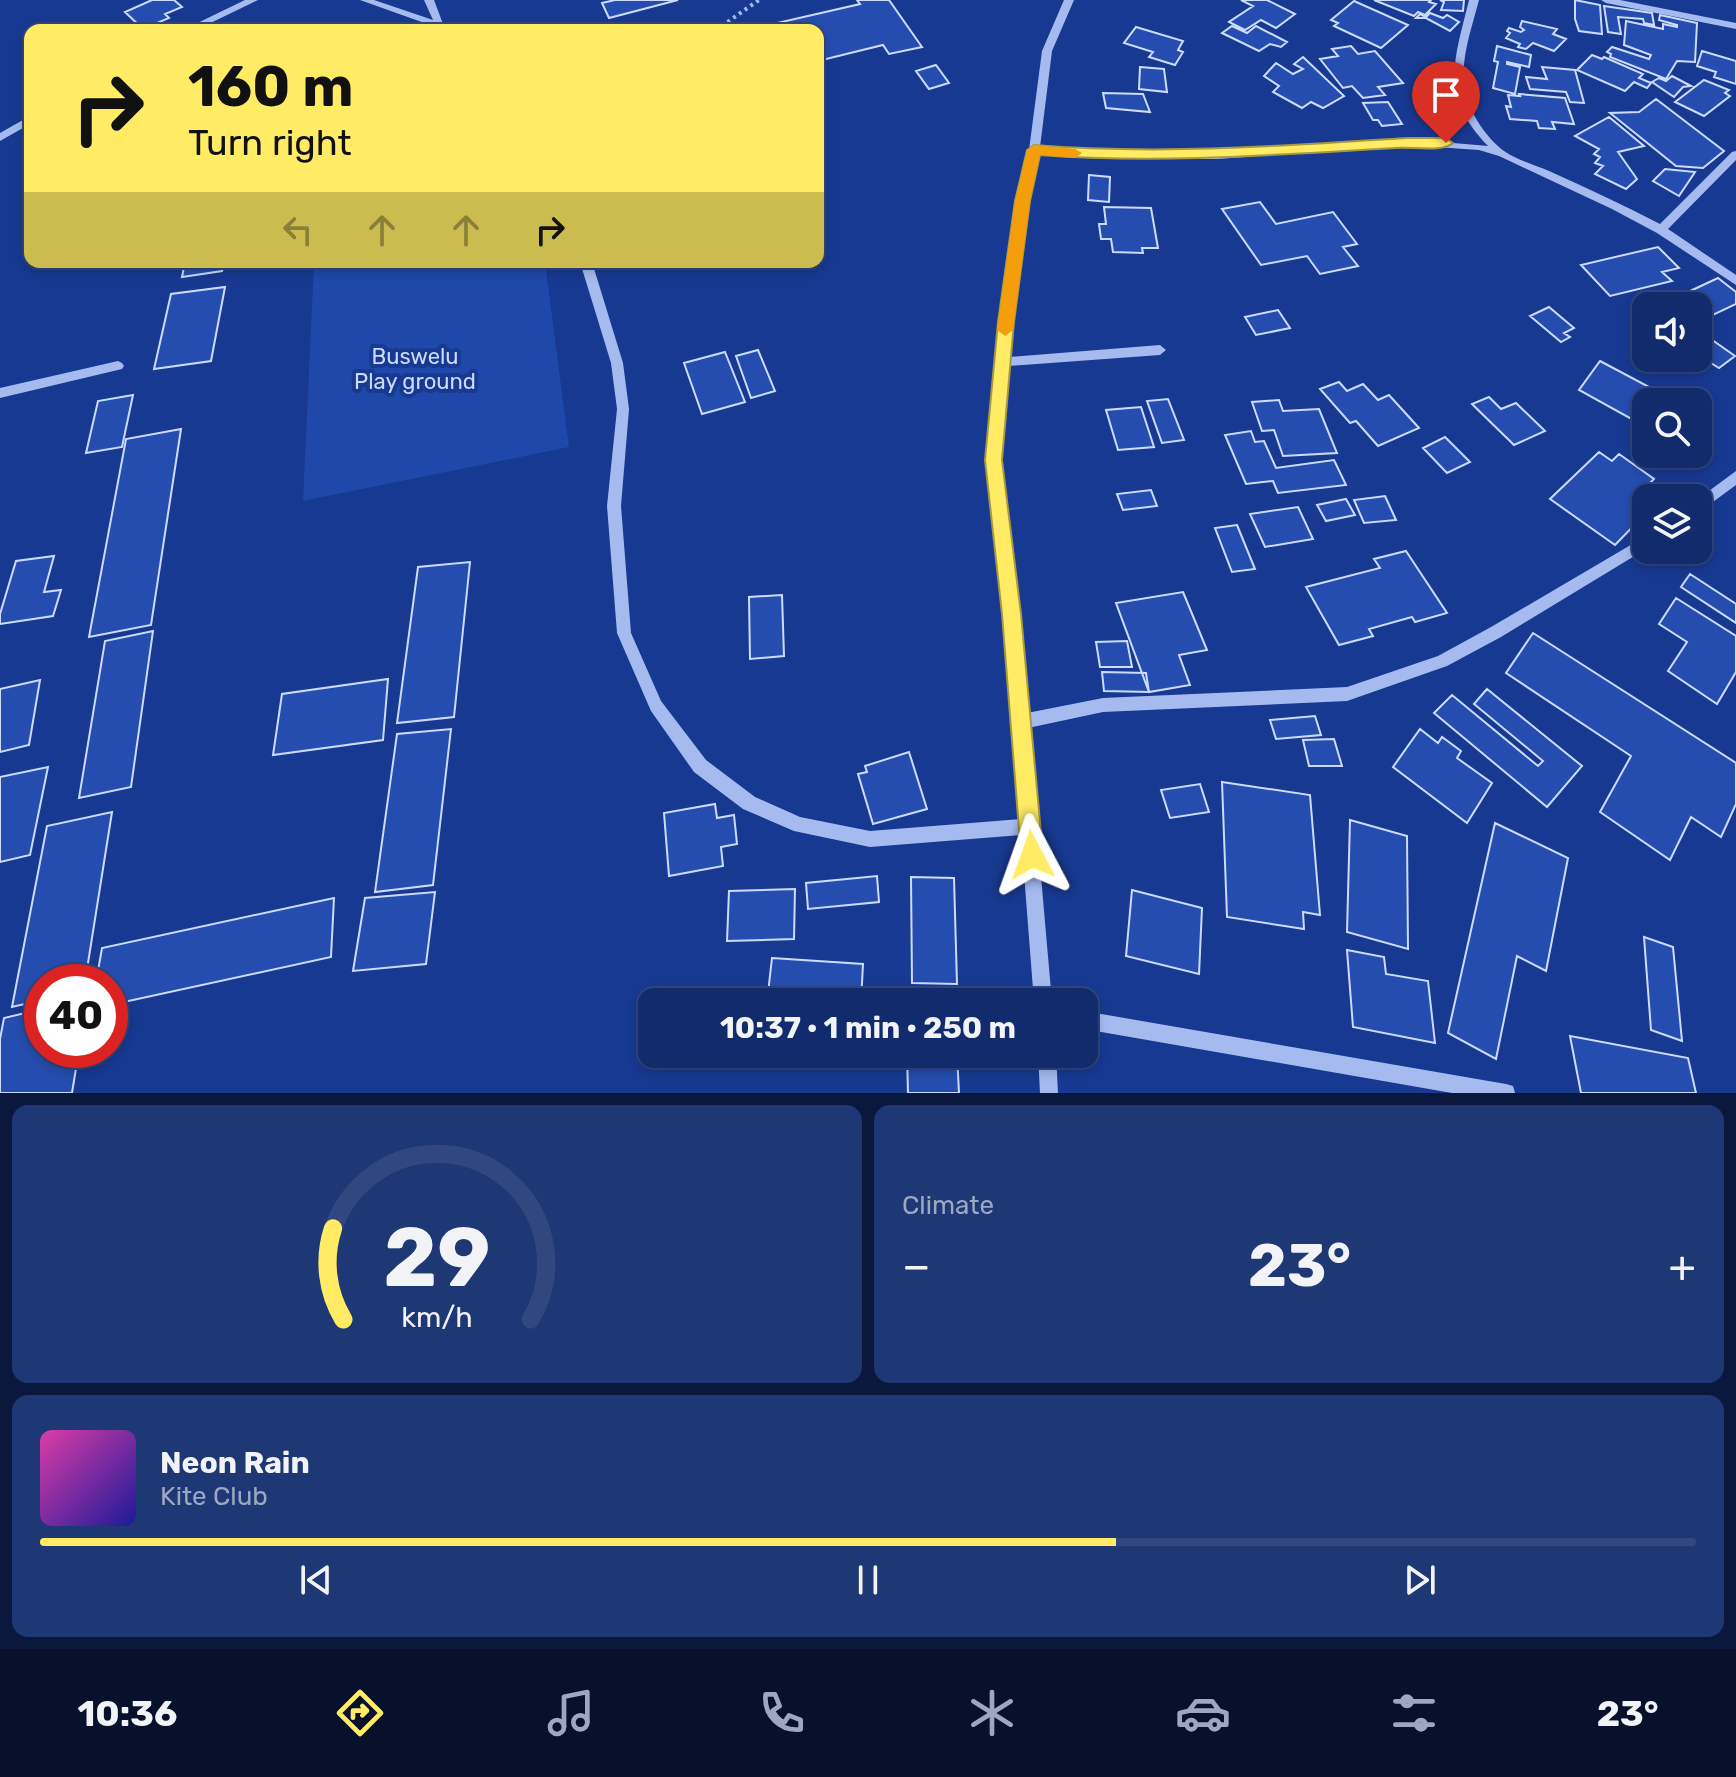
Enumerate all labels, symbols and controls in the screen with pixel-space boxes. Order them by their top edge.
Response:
text: 160 m [188,54,354,120]
icon: right [56,56,160,160]
pin [1412,61,1480,143]
icon: arrive [1424,73,1468,117]
text: Turn right [188,121,352,164]
icon: left [276,208,320,252]
icon: ahead [360,208,404,252]
icon: ahead [444,208,488,252]
icon: right [528,208,572,252]
map controls [1632,292,1712,564]
button: sound [1632,292,1712,372]
park label: Buswelu Play ground [354,343,476,395]
button: search [1632,388,1712,468]
button: layers [1632,484,1712,564]
position arrow [990,813,1074,897]
speed limit sign: 40 [24,964,128,1068]
text: 10:37 · 1 min · 250 m [720,1010,1016,1046]
text: Climate [902,1190,994,1221]
text: 29 [383,1208,491,1307]
text: 23° [1248,1230,1351,1301]
text: − [902,1240,931,1292]
text: + [1669,1240,1696,1292]
text: km/h [401,1300,473,1334]
text: Neon Rain [160,1445,310,1481]
text: Kite Club [160,1481,268,1512]
icon: previous [294,1558,338,1602]
icon: pause [846,1558,890,1602]
icon: next [1398,1558,1442,1602]
icon: directions [332,1685,388,1741]
icon: music [543,1685,599,1741]
icon: phone [754,1685,810,1741]
icon: climate [964,1685,1020,1741]
icon: car [1175,1685,1231,1741]
icon: filters [1386,1685,1442,1741]
text: 10:36 [77,1692,177,1735]
text: 23° [1597,1692,1659,1735]

